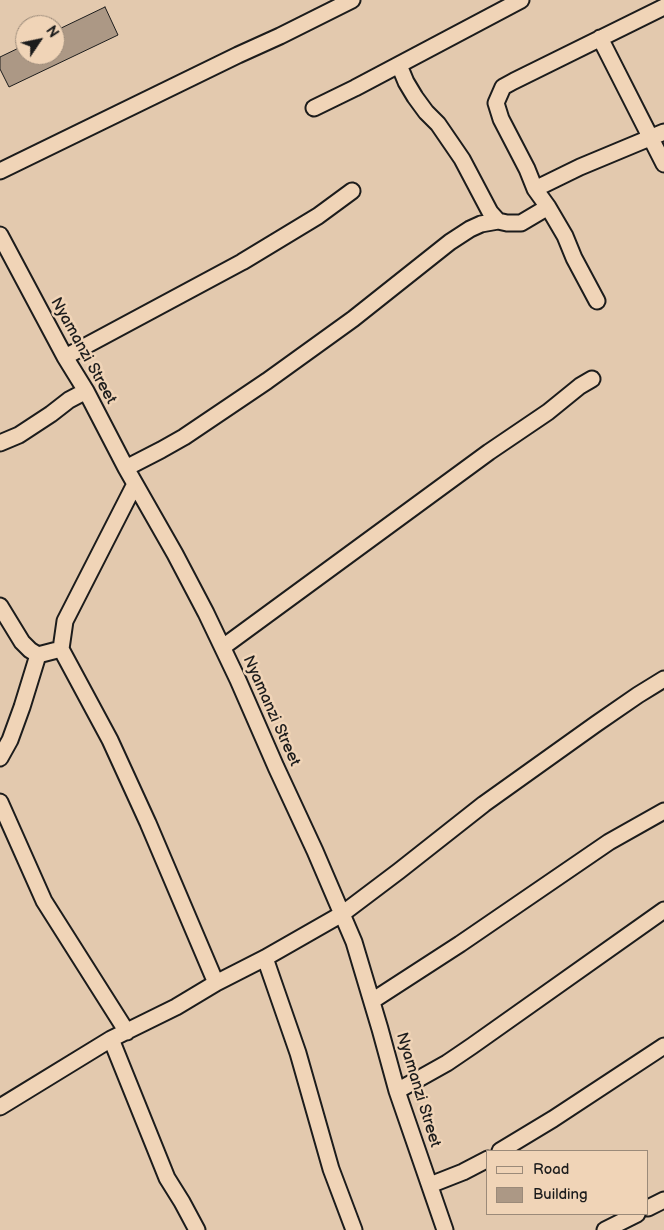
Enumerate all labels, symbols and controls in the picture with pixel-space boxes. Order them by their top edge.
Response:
north arrow [15,15,65,65]
text: N [42,23,62,41]
street label: Nyamanzi Street [46,294,120,408]
street label: Nyamanzi Street [238,653,304,769]
street label: Nyamanzi Street [391,1030,445,1150]
legend [487,1150,649,1215]
text: Road [533,1160,569,1179]
text: Building [533,1185,588,1204]

